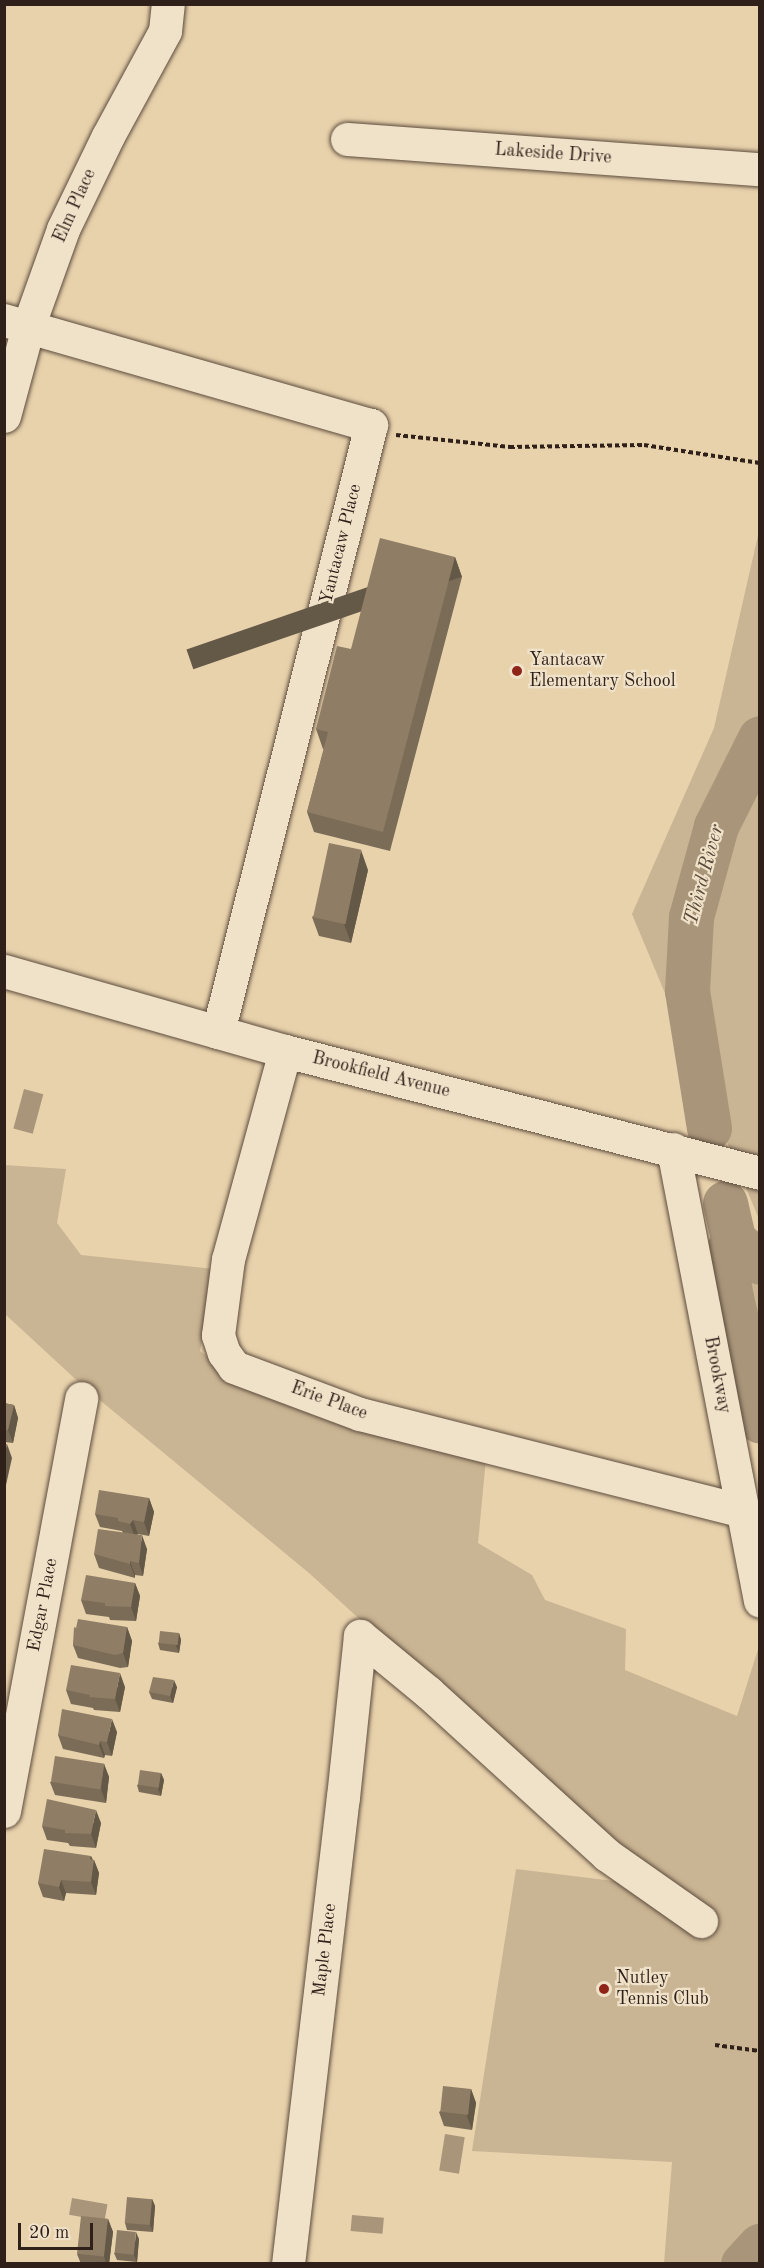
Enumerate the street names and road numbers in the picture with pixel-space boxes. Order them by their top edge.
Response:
street label: Lakeside Drive [494,139,612,169]
street label: Elm Place [49,166,101,246]
street label: Yantacaw Place [316,482,366,606]
street label: Brookfield Avenue [310,1047,452,1103]
street label: Brookway [699,1334,735,1416]
street label: Erie Place [288,1377,370,1425]
street label: Edgar Place [23,1556,63,1654]
street label: Maple Place [309,1902,341,1998]

